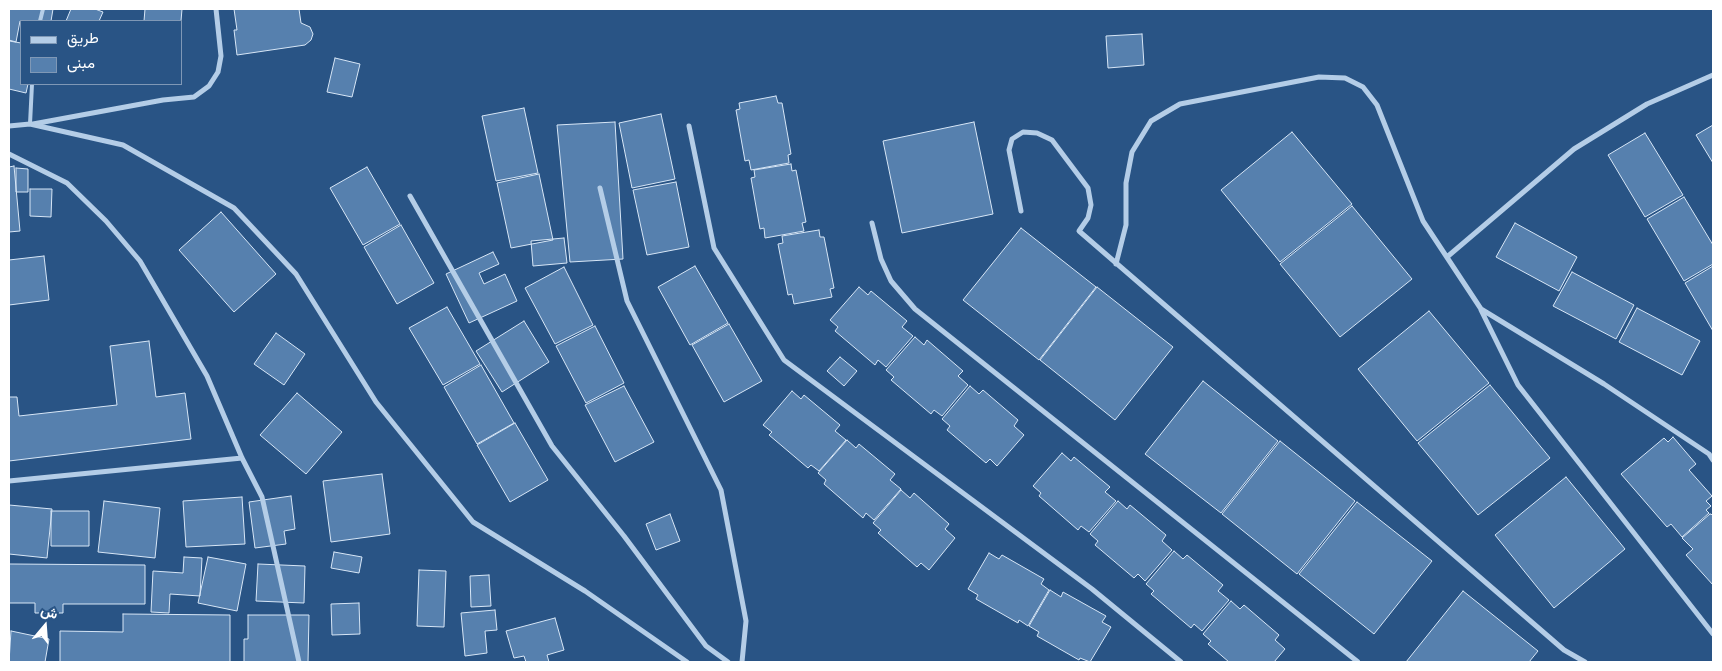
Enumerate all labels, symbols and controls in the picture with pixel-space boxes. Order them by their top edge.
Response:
legend [20,20,182,85]
text: طريق [67,28,99,47]
text: مبنى [67,53,95,72]
north arrow [20,601,70,651]
text: ش [39,601,60,623]

